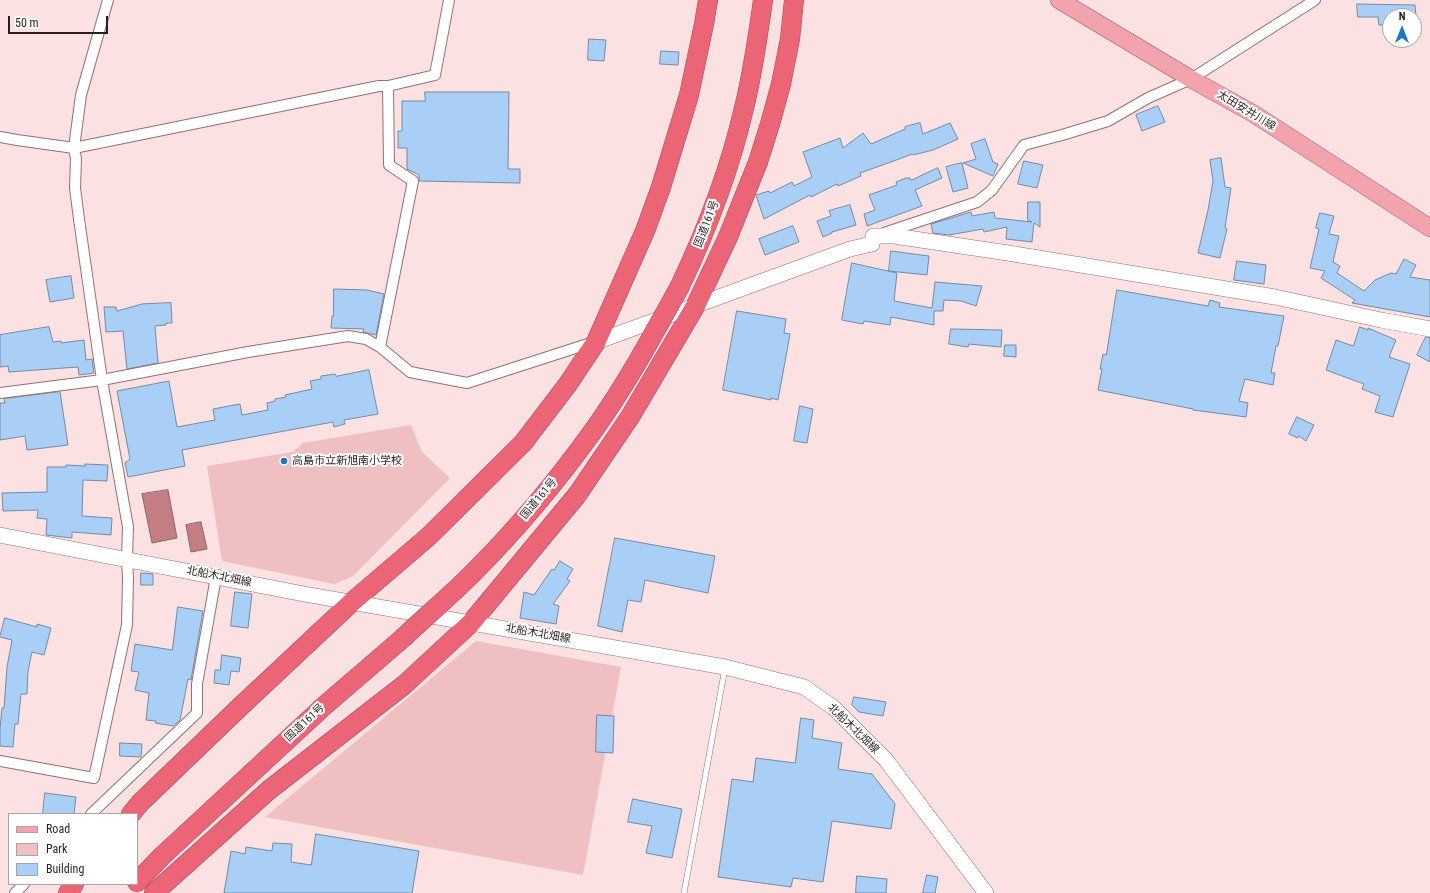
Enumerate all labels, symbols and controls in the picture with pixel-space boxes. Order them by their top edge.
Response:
scale bar [10,8,110,34]
north arrow [1382,8,1422,48]
text: N [1399,10,1405,23]
text: 50 m [15,16,39,30]
street label: 太田安井川線 [1214,88,1278,134]
street label: 国道161号 [692,199,722,249]
place label: 高島市立新旭南小学校 [292,454,402,468]
marker: 高島市立新旭南小学校 [279,456,289,466]
street label: 国道161号 [518,476,560,522]
street label: 北船木北畑線 [185,564,253,590]
street label: 北船木北畑線 [504,622,572,646]
street label: 国道161号 [282,701,328,745]
street label: 北船木北畑線 [825,701,881,757]
legend [8,813,138,885]
text: Road [46,822,70,836]
text: Park [46,842,67,856]
text: Building [46,862,84,876]

